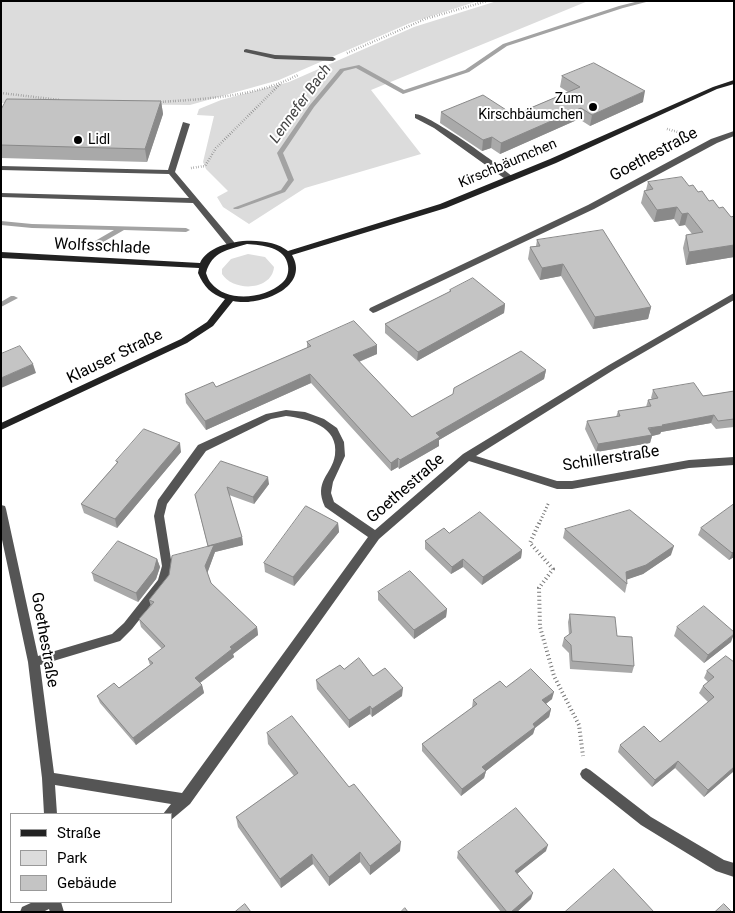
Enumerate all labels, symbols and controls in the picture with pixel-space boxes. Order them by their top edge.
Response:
water label: Lennefer Bach [266,61,336,147]
place label: Zum Kirschbäumchen [478,91,583,124]
marker: Zum Kirschbäumchen [587,101,599,113]
street label: Goethestraße [607,124,701,186]
place label: Lidl [88,132,110,148]
marker: Lidl [72,134,84,146]
street label: Kirschbäumchen [456,136,560,192]
street label: Wolfsschlade [53,235,151,259]
street label: Klauser Straße [64,326,166,388]
street label: Schillerstraße [561,442,661,476]
street label: Goethestraße [363,450,449,528]
street label: Goethestraße [26,591,62,689]
legend [10,813,172,903]
text: Straße [57,824,101,842]
text: Park [57,849,87,867]
text: Gebäude [57,874,116,892]

